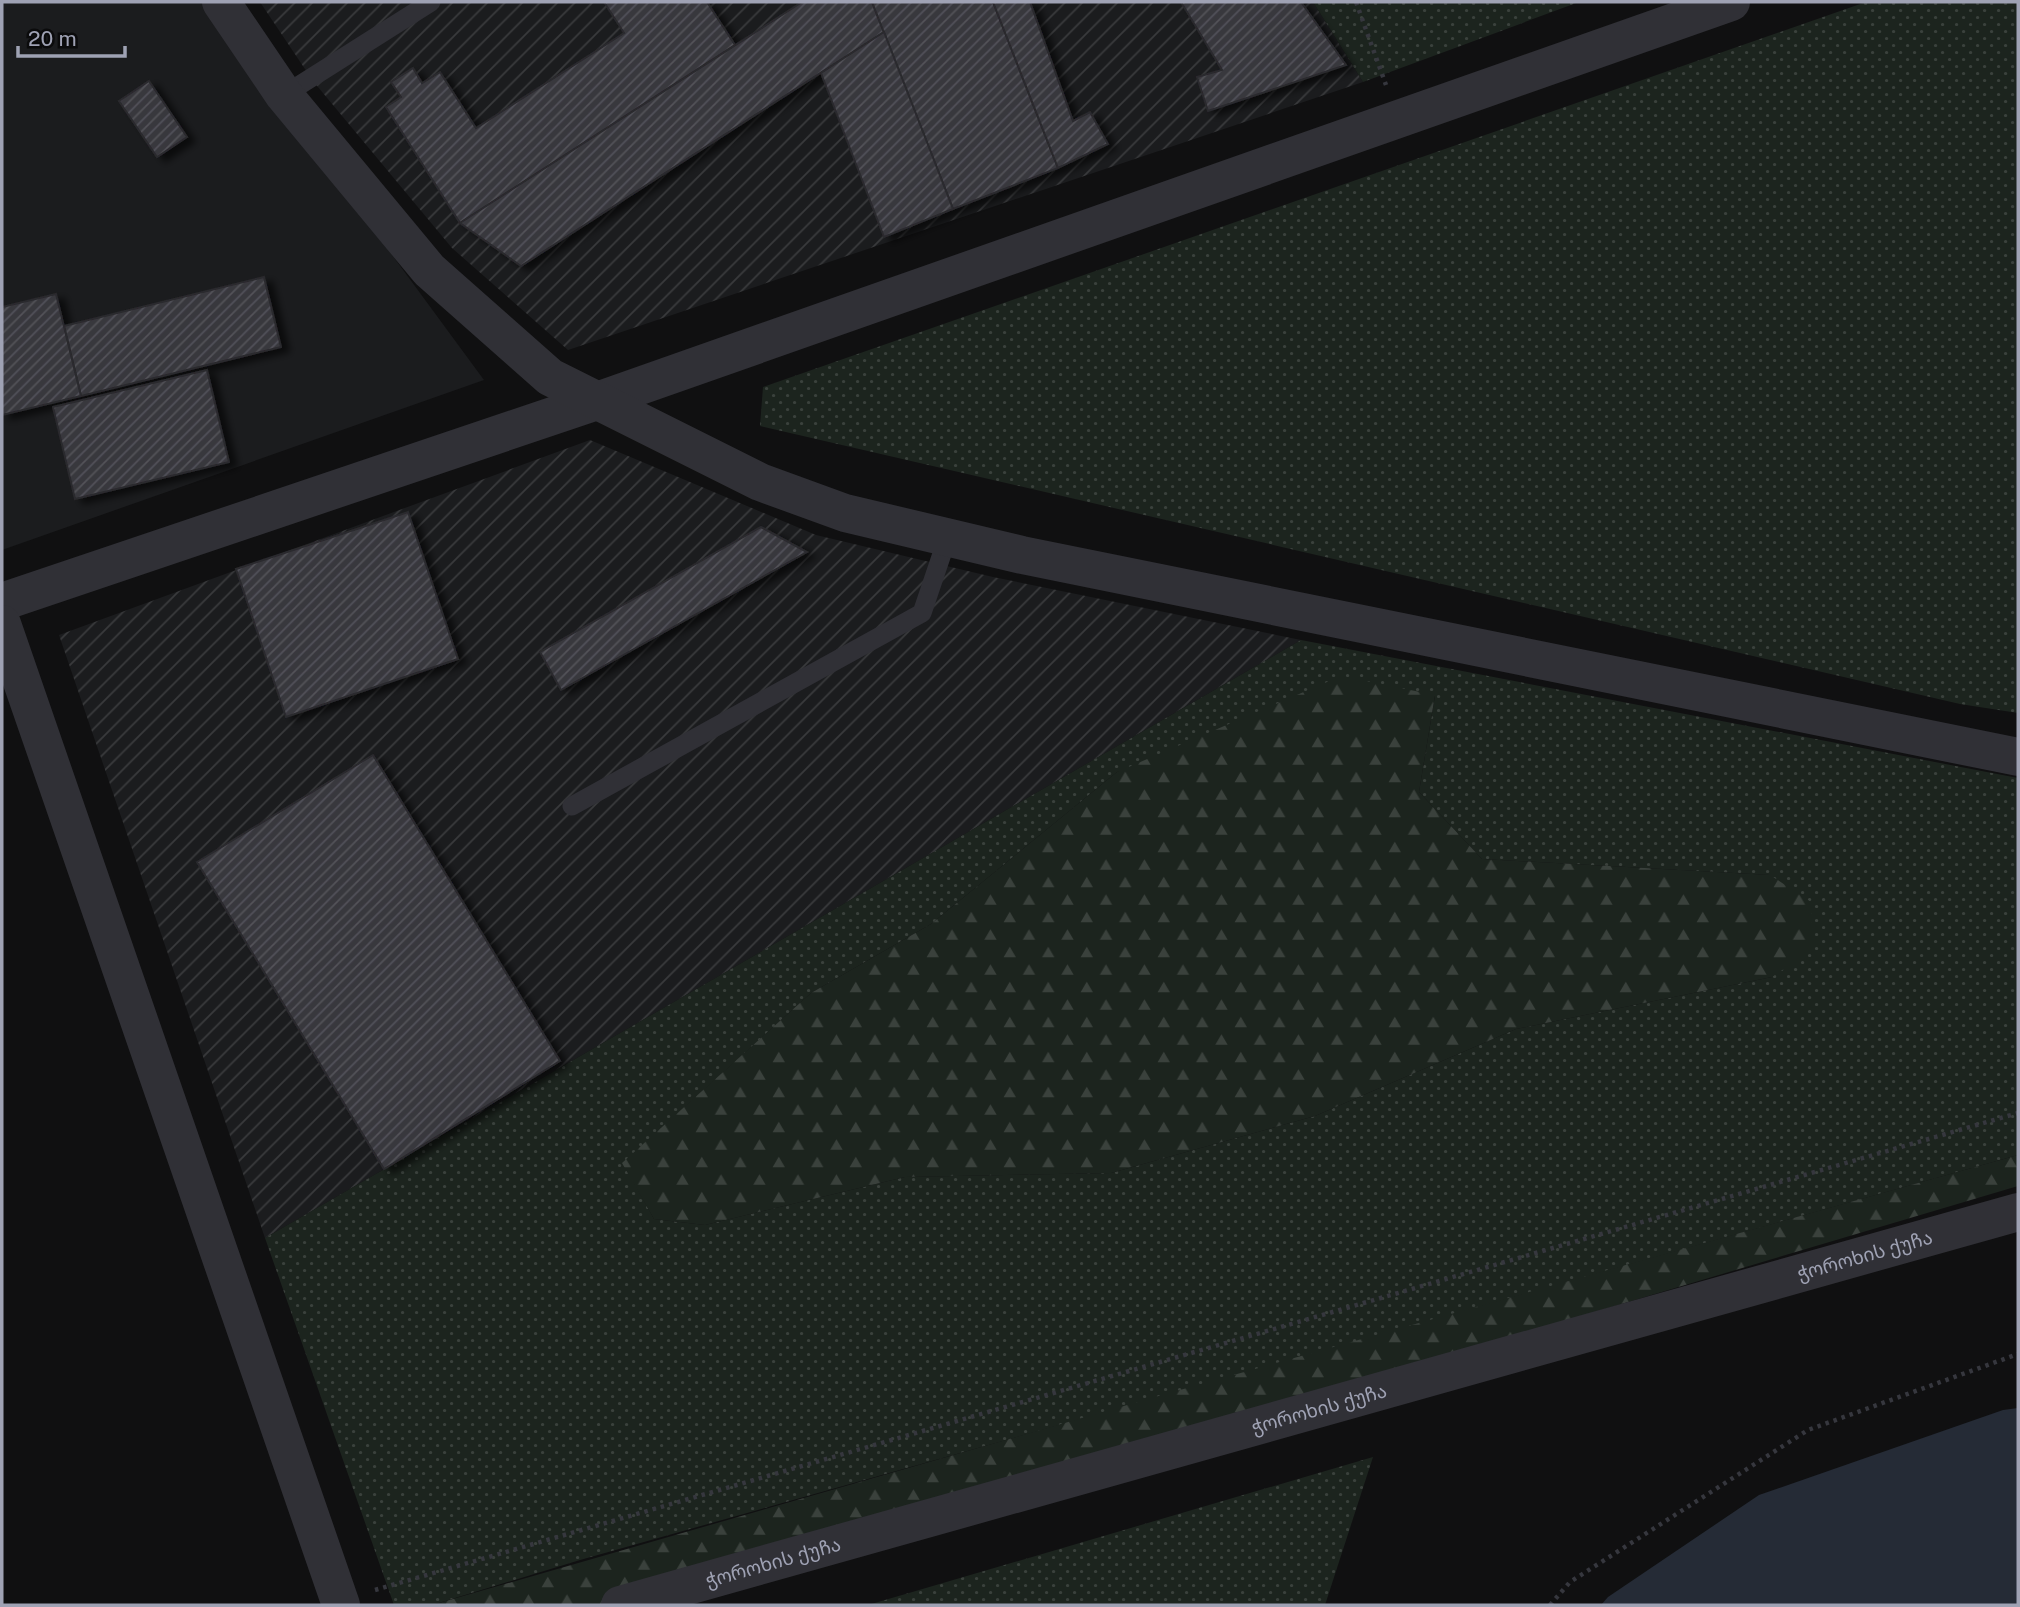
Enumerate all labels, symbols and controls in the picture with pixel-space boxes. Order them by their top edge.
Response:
scale bar [18,14,124,58]
text: 20 m [28,26,77,51]
street label: ჭოროხის ქუჩა [1795,1226,1935,1286]
street label: ჭოროხის ქუჩა [1249,1379,1389,1439]
street label: ჭოროხის ქუჩა [703,1533,843,1592]

